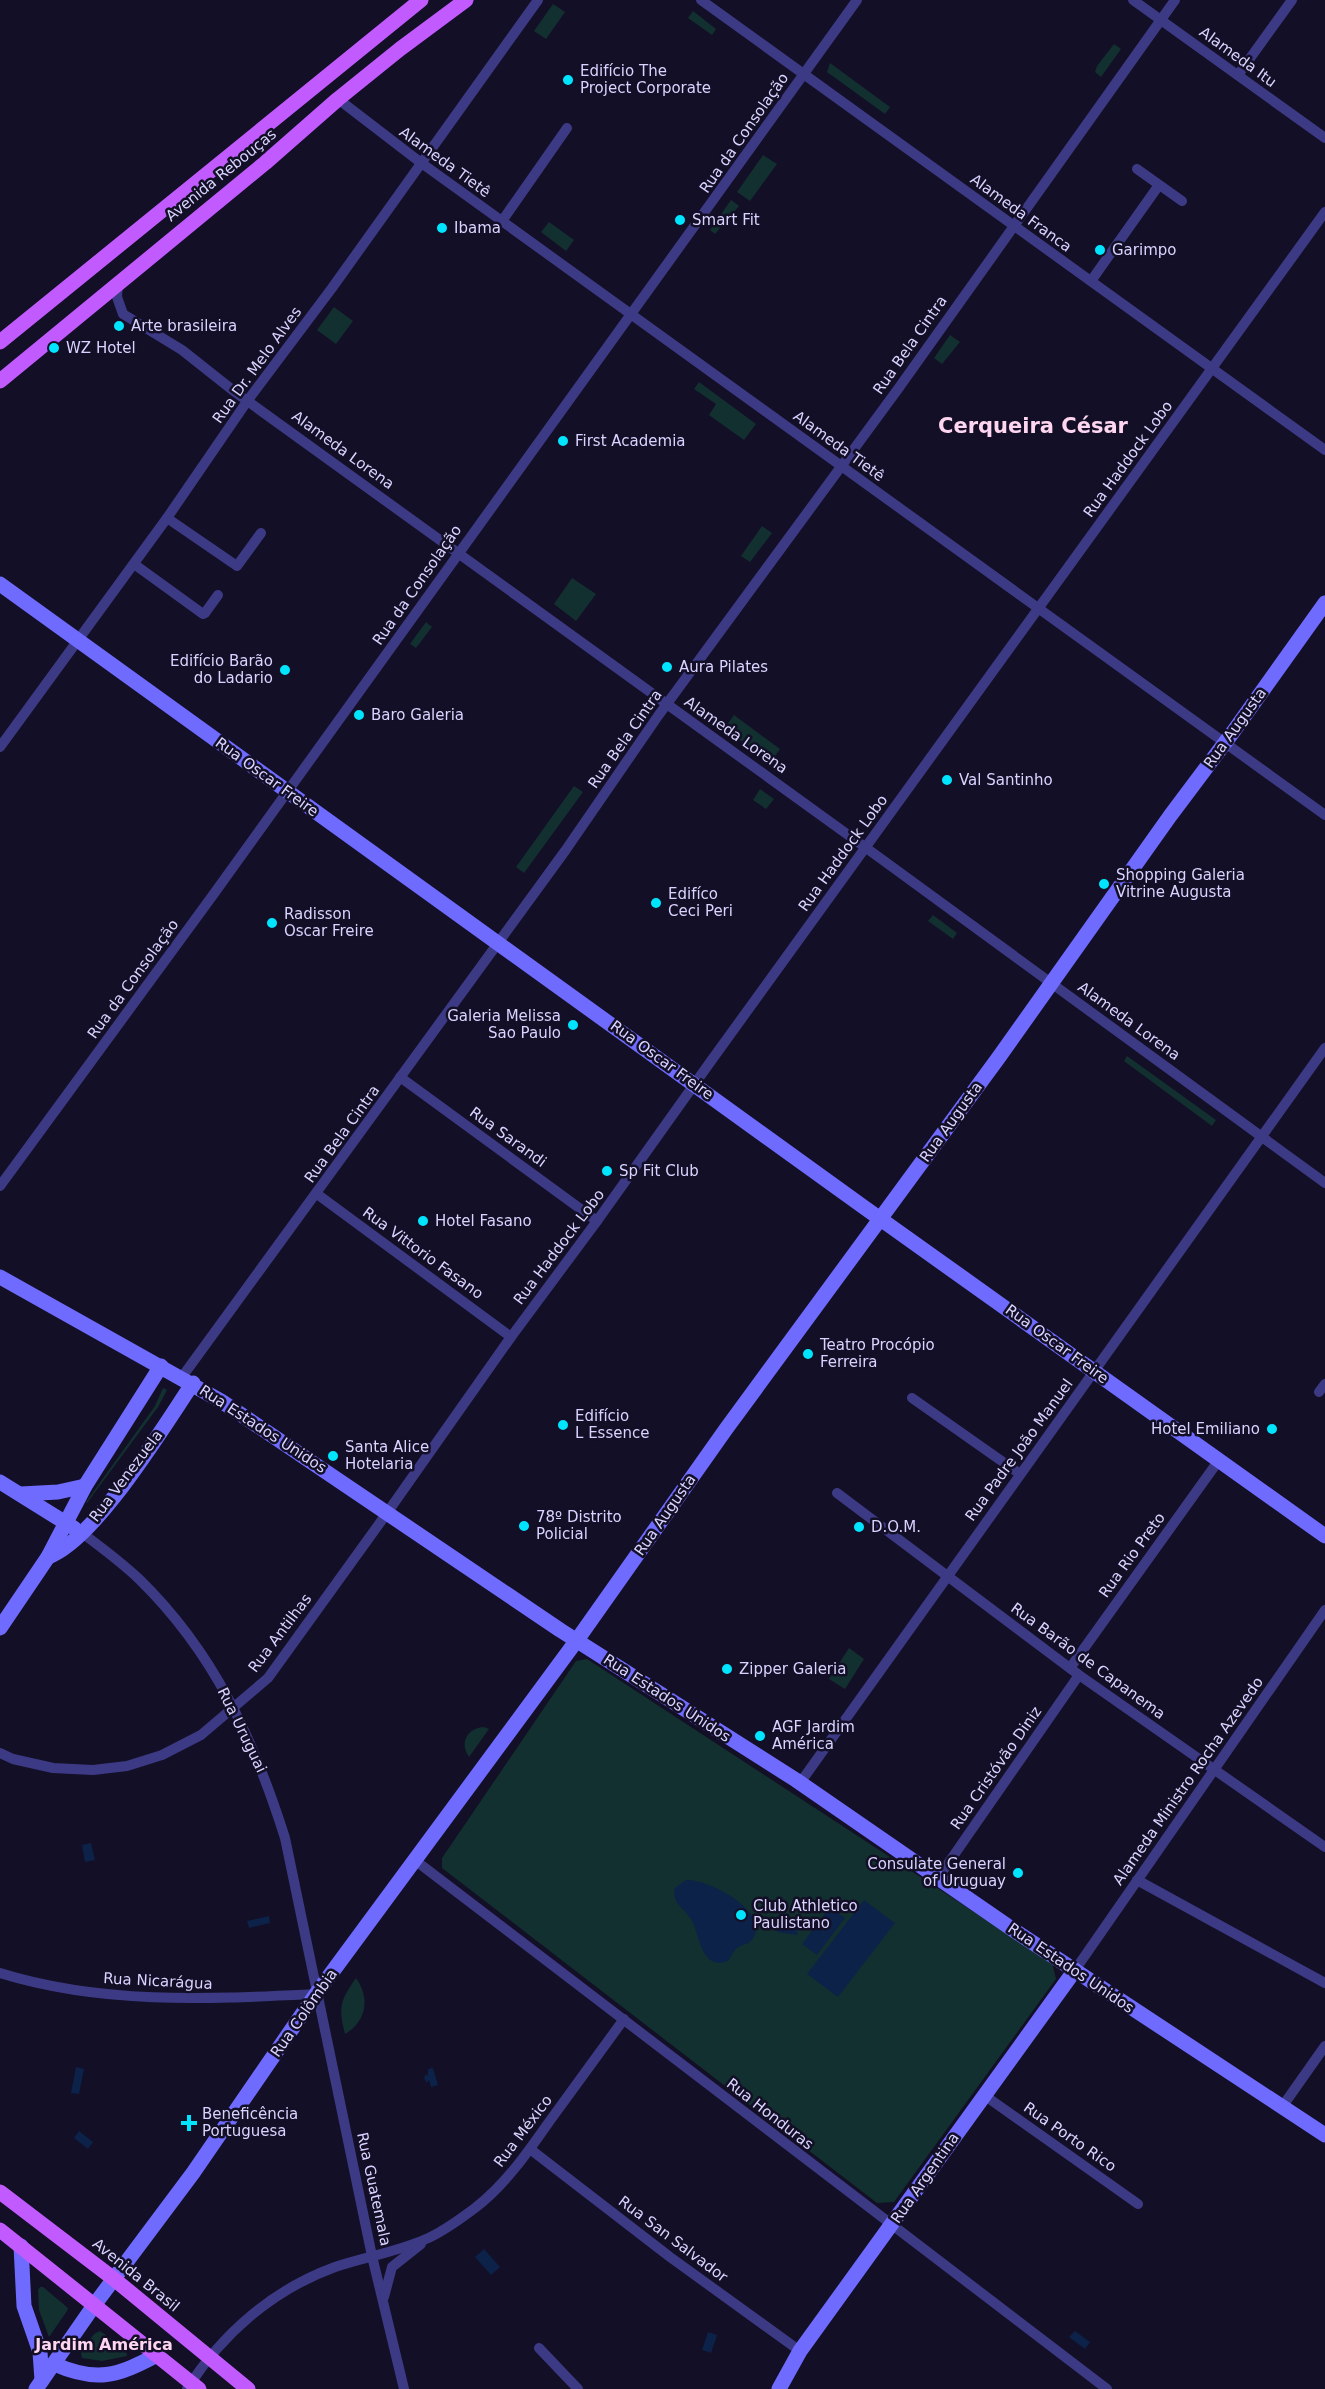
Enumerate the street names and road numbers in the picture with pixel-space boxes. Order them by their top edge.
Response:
street label: Alameda Itu [1196,23,1280,91]
street label: Rua da Consolação [696,69,792,197]
street label: Alameda Tietê [396,123,494,201]
street label: Avenida Rebouças [162,125,280,225]
street label: Alameda Franca [967,170,1075,256]
street label: Rua Bela Cintra [869,292,951,398]
street label: Rua Dr. Melo Alves [209,303,305,427]
street label: Rua Haddock Lobo [1080,397,1176,521]
street label: Alameda Lorena [288,407,398,493]
street label: Alameda Tietê [790,407,888,485]
street label: Rua da Consolação [369,521,465,649]
street label: Rua Augusta [1200,684,1270,772]
street label: Rua Bela Cintra [584,686,666,792]
street label: Alameda Lorena [681,693,791,777]
street label: Rua Oscar Freire [212,734,322,820]
street label: Rua Haddock Lobo [795,791,891,915]
street label: Rua da Consolação [84,916,182,1042]
street label: Alameda Lorena [1074,978,1184,1064]
street label: Rua Oscar Freire [607,1017,717,1103]
street label: Rua Augusta [916,1078,986,1166]
street label: Rua Bela Cintra [301,1082,383,1186]
street label: Rua Sarandi [466,1103,550,1171]
street label: Rua Haddock Lobo [510,1186,608,1308]
street label: Rua Vittorio Fasano [359,1203,487,1303]
street label: Rua Oscar Freire [1002,1301,1112,1387]
street label: Rua Padre João Manuel [961,1375,1077,1525]
street label: Rua Estados Unidos [196,1381,330,1477]
street label: Rua Venezuela [86,1427,166,1525]
street label: Rua Augusta [630,1471,700,1559]
street label: Rua Rio Preto [1095,1509,1169,1601]
street label: Rua Antilhas [245,1590,315,1676]
street label: Rua Barão de Capanema [1007,1599,1169,1723]
street label: Rua Estados Unidos [600,1650,734,1746]
street label: Alameda Ministro Rocha Azevedo [1109,1673,1267,1889]
street label: Rua Uruguai [214,1685,270,1775]
street label: Rua Cristóvão Diniz [947,1703,1045,1833]
street label: Rua Estados Unidos [1005,1919,1138,2017]
street label: Rua Colômbia [267,1965,341,2061]
street label: Rua Nicarágua [103,1969,213,1993]
street label: Rua Honduras [723,2074,817,2154]
street label: Rua México [490,2091,556,2171]
street label: Rua Porto Rico [1020,2098,1120,2176]
street label: Rua Argentina [887,2129,963,2227]
street label: Rua Guatemala [353,2130,395,2248]
street label: Rua San Salvador [615,2192,732,2286]
street label: Avenida Brasil [89,2235,183,2315]

